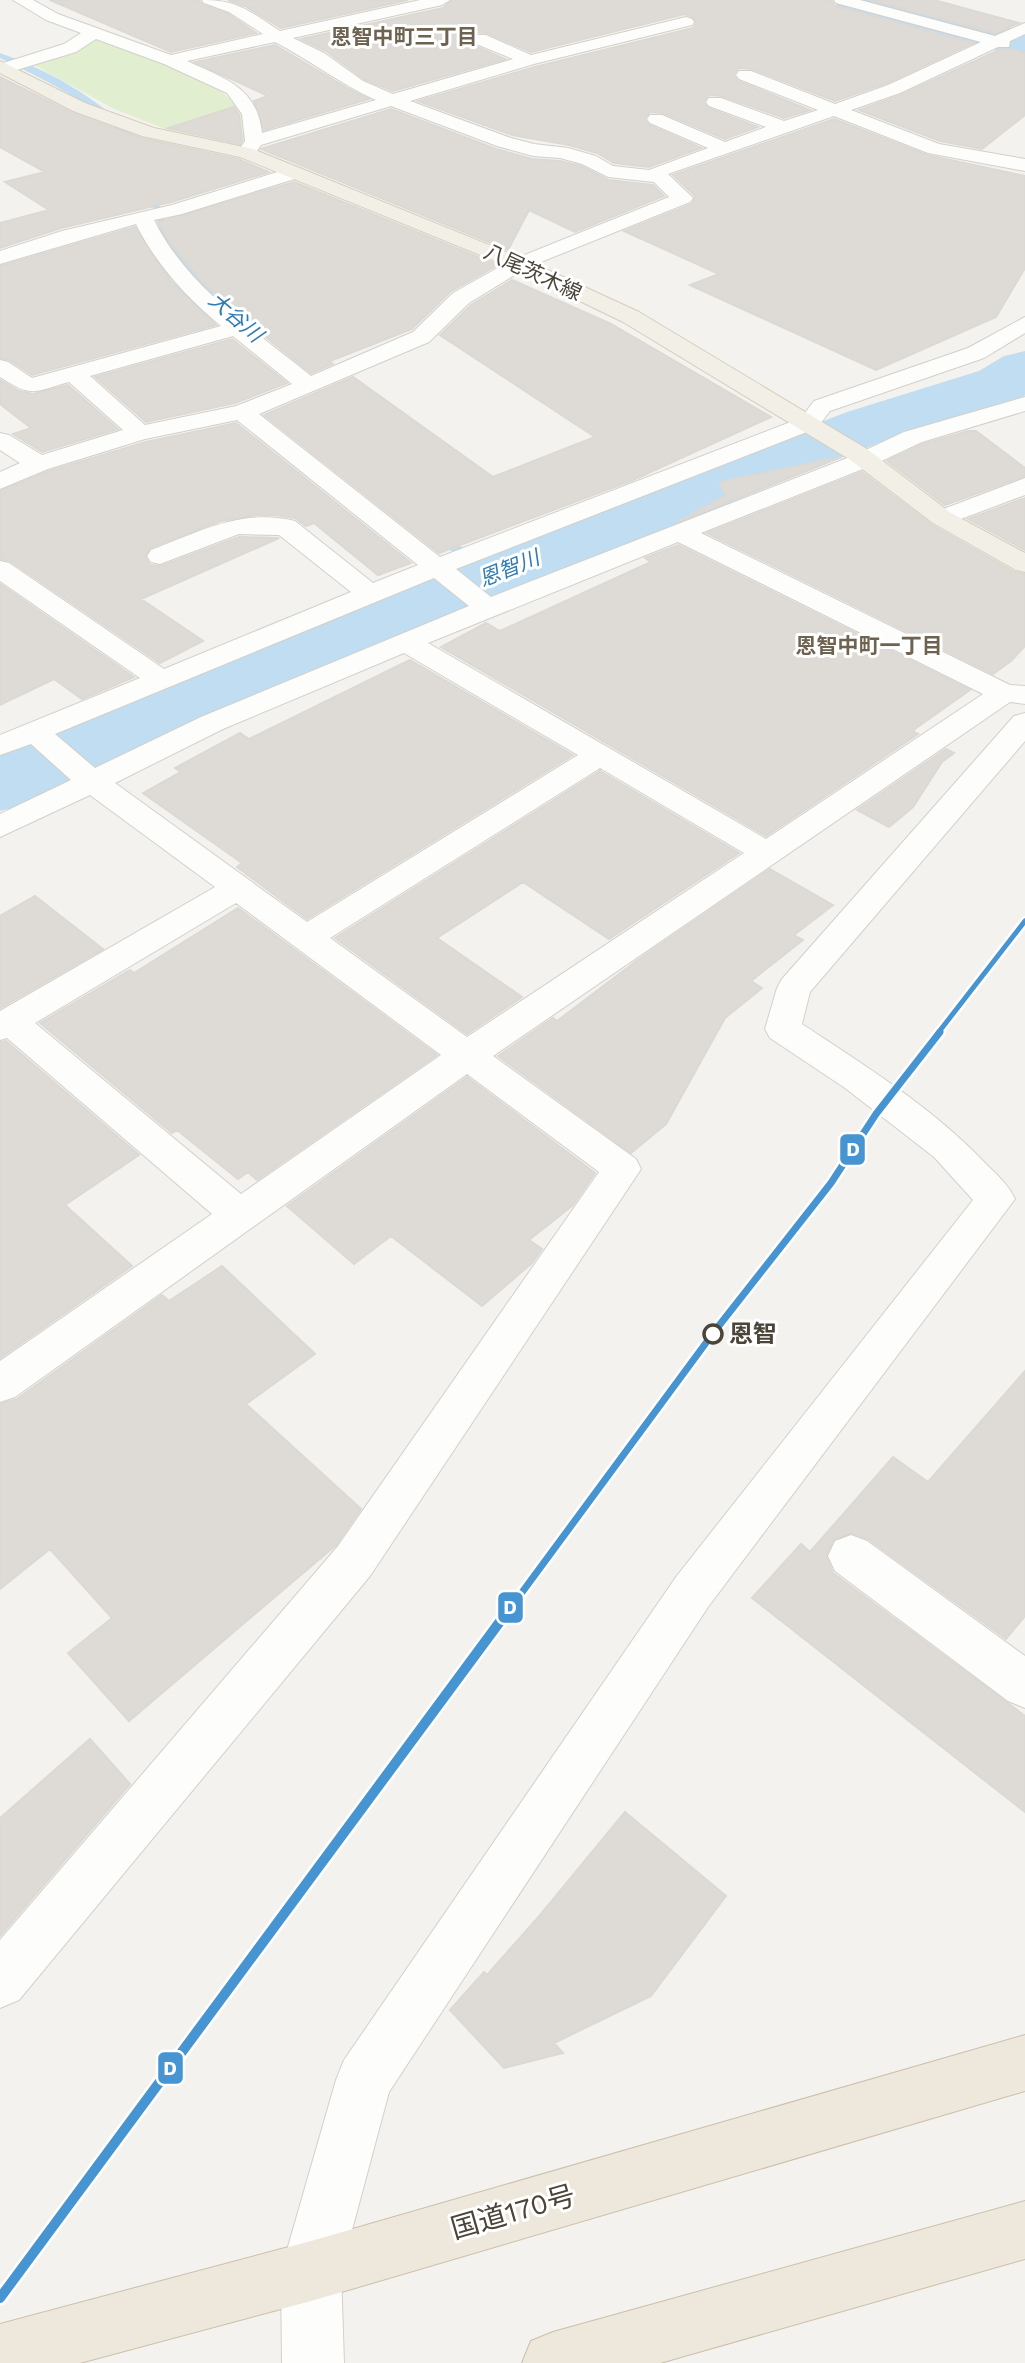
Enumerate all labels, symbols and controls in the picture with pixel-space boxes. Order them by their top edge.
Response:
district label: 恩智中町三丁目 [331,24,478,49]
street label: 八尾茨木線 [480,238,586,306]
water label: 大谷川 [204,287,269,348]
water label: 恩智川 [475,544,545,591]
district label: 恩智中町一丁目 [796,633,943,658]
line badge: D [839,1133,866,1166]
text: D [846,1138,860,1161]
place label: 恩智 [729,1320,777,1348]
marker: 恩智 [703,1324,723,1344]
line badge: D [497,1591,524,1624]
text: D [503,1596,517,1619]
line badge: D [157,2051,184,2085]
text: D [163,2057,177,2080]
street label: 国道170号 [447,2179,579,2245]

